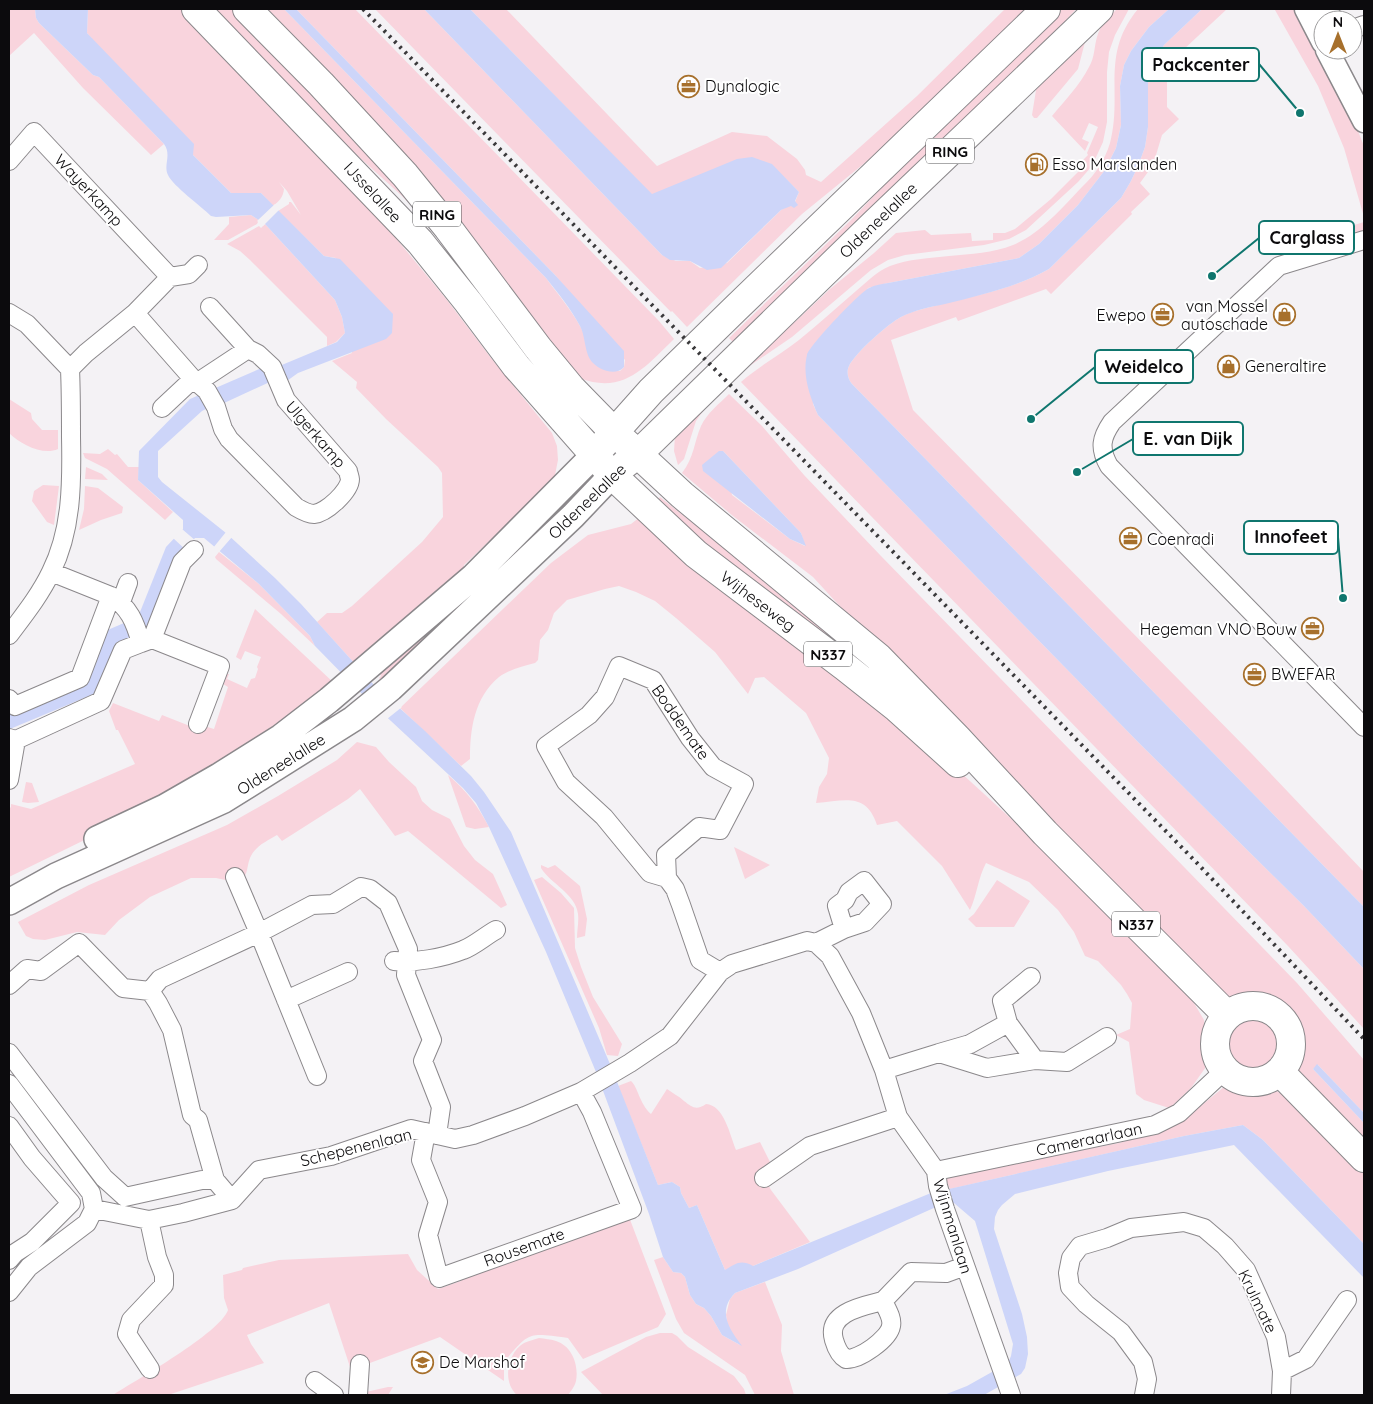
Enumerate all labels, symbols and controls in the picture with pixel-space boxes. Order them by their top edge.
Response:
north arrow [1313,10,1363,60]
text: N [1333,13,1343,31]
callout: Packcenter [1142,48,1259,81]
text: Packcenter [1152,53,1250,76]
office icon: Dynalogic [677,74,701,98]
place label: Dynalogic [705,76,779,96]
road number: RING [926,138,974,164]
street label: Wayerkamp [50,150,128,230]
fuel station icon: Esso Marslanden [1024,152,1048,176]
place label: Esso Marslanden [1052,154,1177,174]
street label: IJsselallee [340,157,406,227]
street label: Oldeneelallee [835,178,921,262]
road number: RING [413,202,461,226]
callout: Carglass [1259,221,1354,254]
text: Carglass [1269,226,1345,249]
place label: van Mossel autoschade [1181,296,1268,334]
office icon: Ewepo [1150,303,1174,327]
shop icon: van Mossel autoschade [1272,303,1296,327]
place label: Ewepo [1096,305,1146,325]
callout: Weidelco [1095,350,1193,383]
shop icon: Generaltire [1217,354,1241,378]
text: Weidelco [1105,355,1183,378]
place label: Generaltire [1245,356,1326,376]
street label: Ulgerkamp [281,396,351,472]
callout: E. van Dijk [1133,422,1243,455]
text: E. van Dijk [1143,427,1233,450]
street label: Oldeneelallee [544,459,630,543]
callout: Innofeet [1244,521,1338,554]
text: Innofeet [1254,525,1328,548]
office icon: Coenradi [1119,527,1143,551]
place label: Coenradi [1147,529,1214,549]
street label: Wijheseweg [716,566,800,636]
office icon: Hegeman VNO Bouw [1301,617,1325,641]
place label: Hegeman VNO Bouw [1140,619,1297,639]
road number: N337 [804,642,852,666]
office icon: BWEFAR [1243,662,1267,686]
place label: BWEFAR [1271,664,1335,684]
street label: Boddemate [648,681,714,763]
street label: Oldeneelallee [233,729,329,799]
road number: N337 [1112,912,1160,936]
street label: Cameraarlaan [1034,1118,1144,1160]
street label: Schepenenlaan [298,1123,414,1171]
street label: Wijnmanlaan [929,1176,977,1276]
street label: Rousemate [481,1223,567,1271]
street label: Krulmate [1234,1266,1282,1336]
school or university icon: De Marshof [411,1350,435,1374]
place label: De Marshof [439,1352,525,1372]

